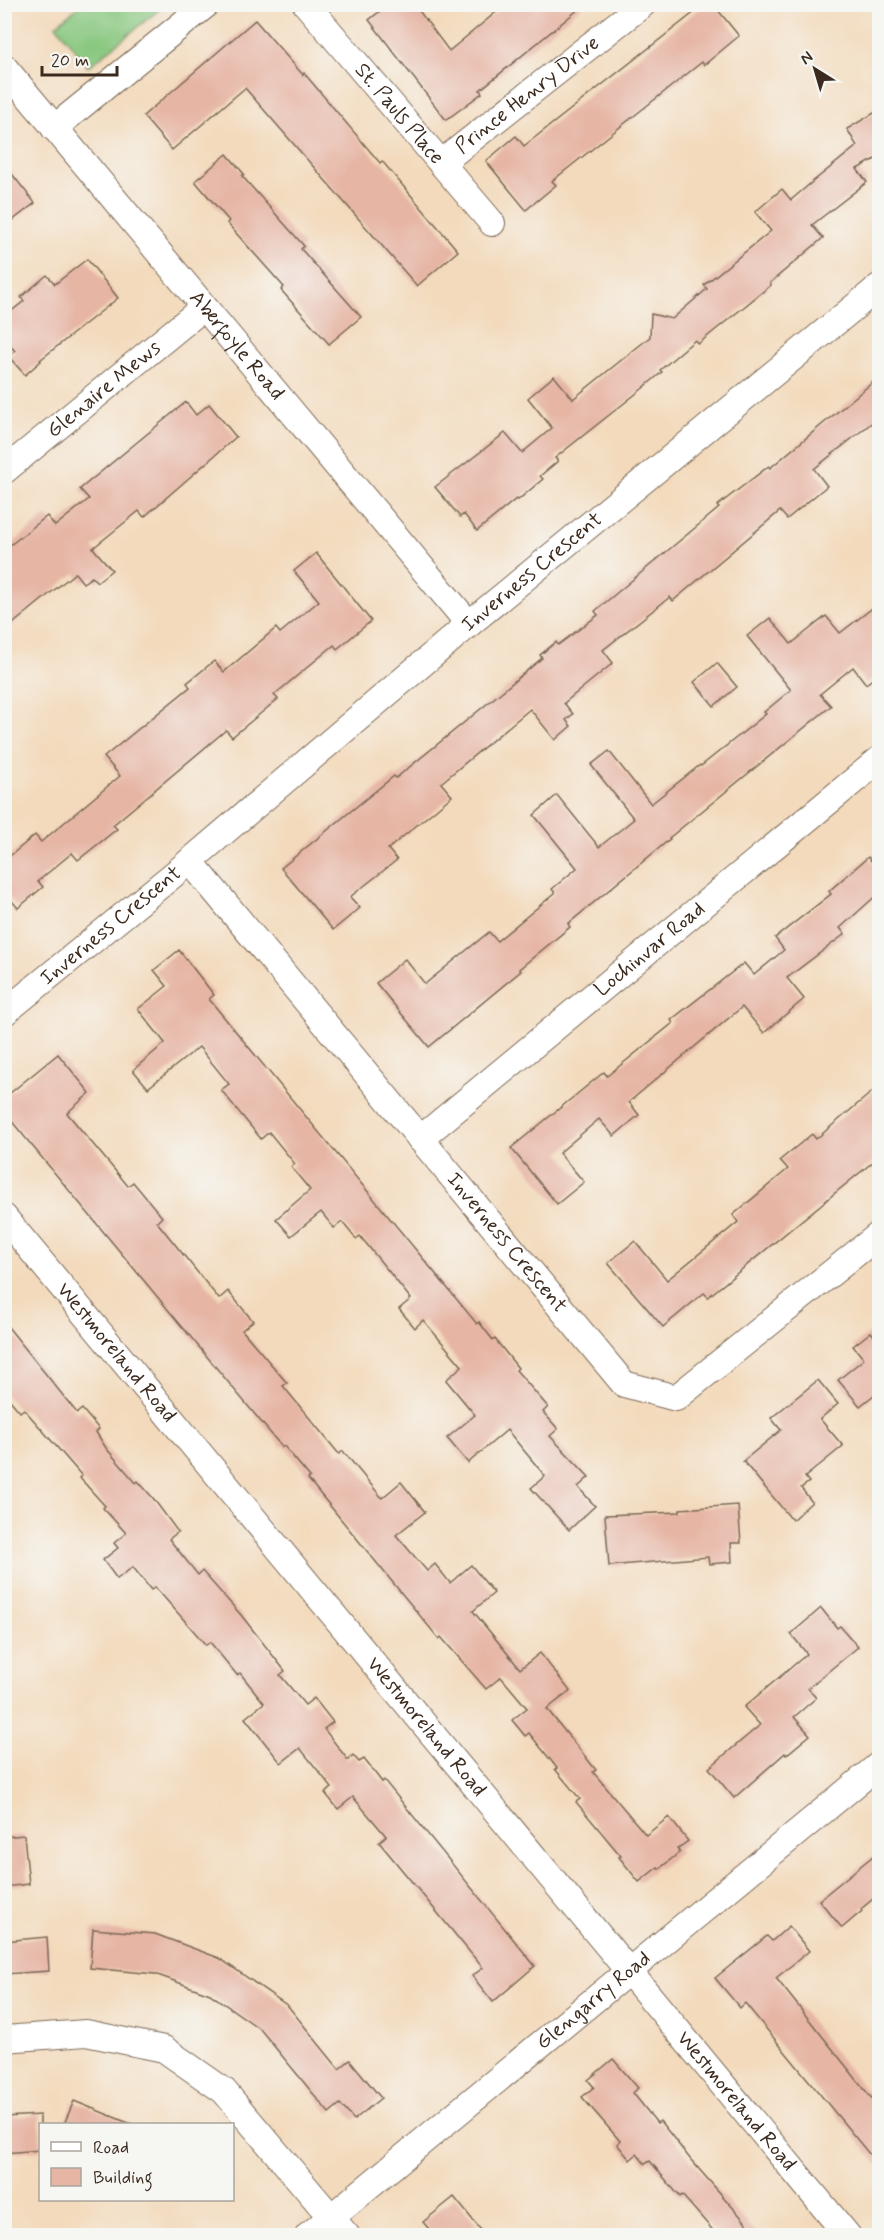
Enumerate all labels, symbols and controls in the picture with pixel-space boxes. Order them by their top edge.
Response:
street label: Prince Henry Drive [449,29,605,161]
scale bar [42,39,117,77]
north arrow [785,39,845,99]
text: N [796,47,817,70]
text: 20 m [51,49,89,73]
street label: St. Pauls Place [348,57,450,170]
street label: Aberfoyle Road [183,285,291,406]
street label: Glenaire Mews [41,334,167,444]
street label: Inverness Crescent [456,506,609,638]
street label: Inverness Crescent [34,859,188,992]
street label: Lochinvar Road [589,895,711,1003]
street label: Inverness Crescent [440,1166,573,1319]
street label: Westmoreland Road [50,1277,182,1428]
street label: Westmoreland Road [360,1651,492,1803]
street label: Glengarry Road [530,1945,657,2056]
street label: Westmoreland Road [670,2025,803,2177]
legend [39,2123,234,2201]
text: Road [93,2136,129,2160]
text: Building [93,2166,153,2192]

